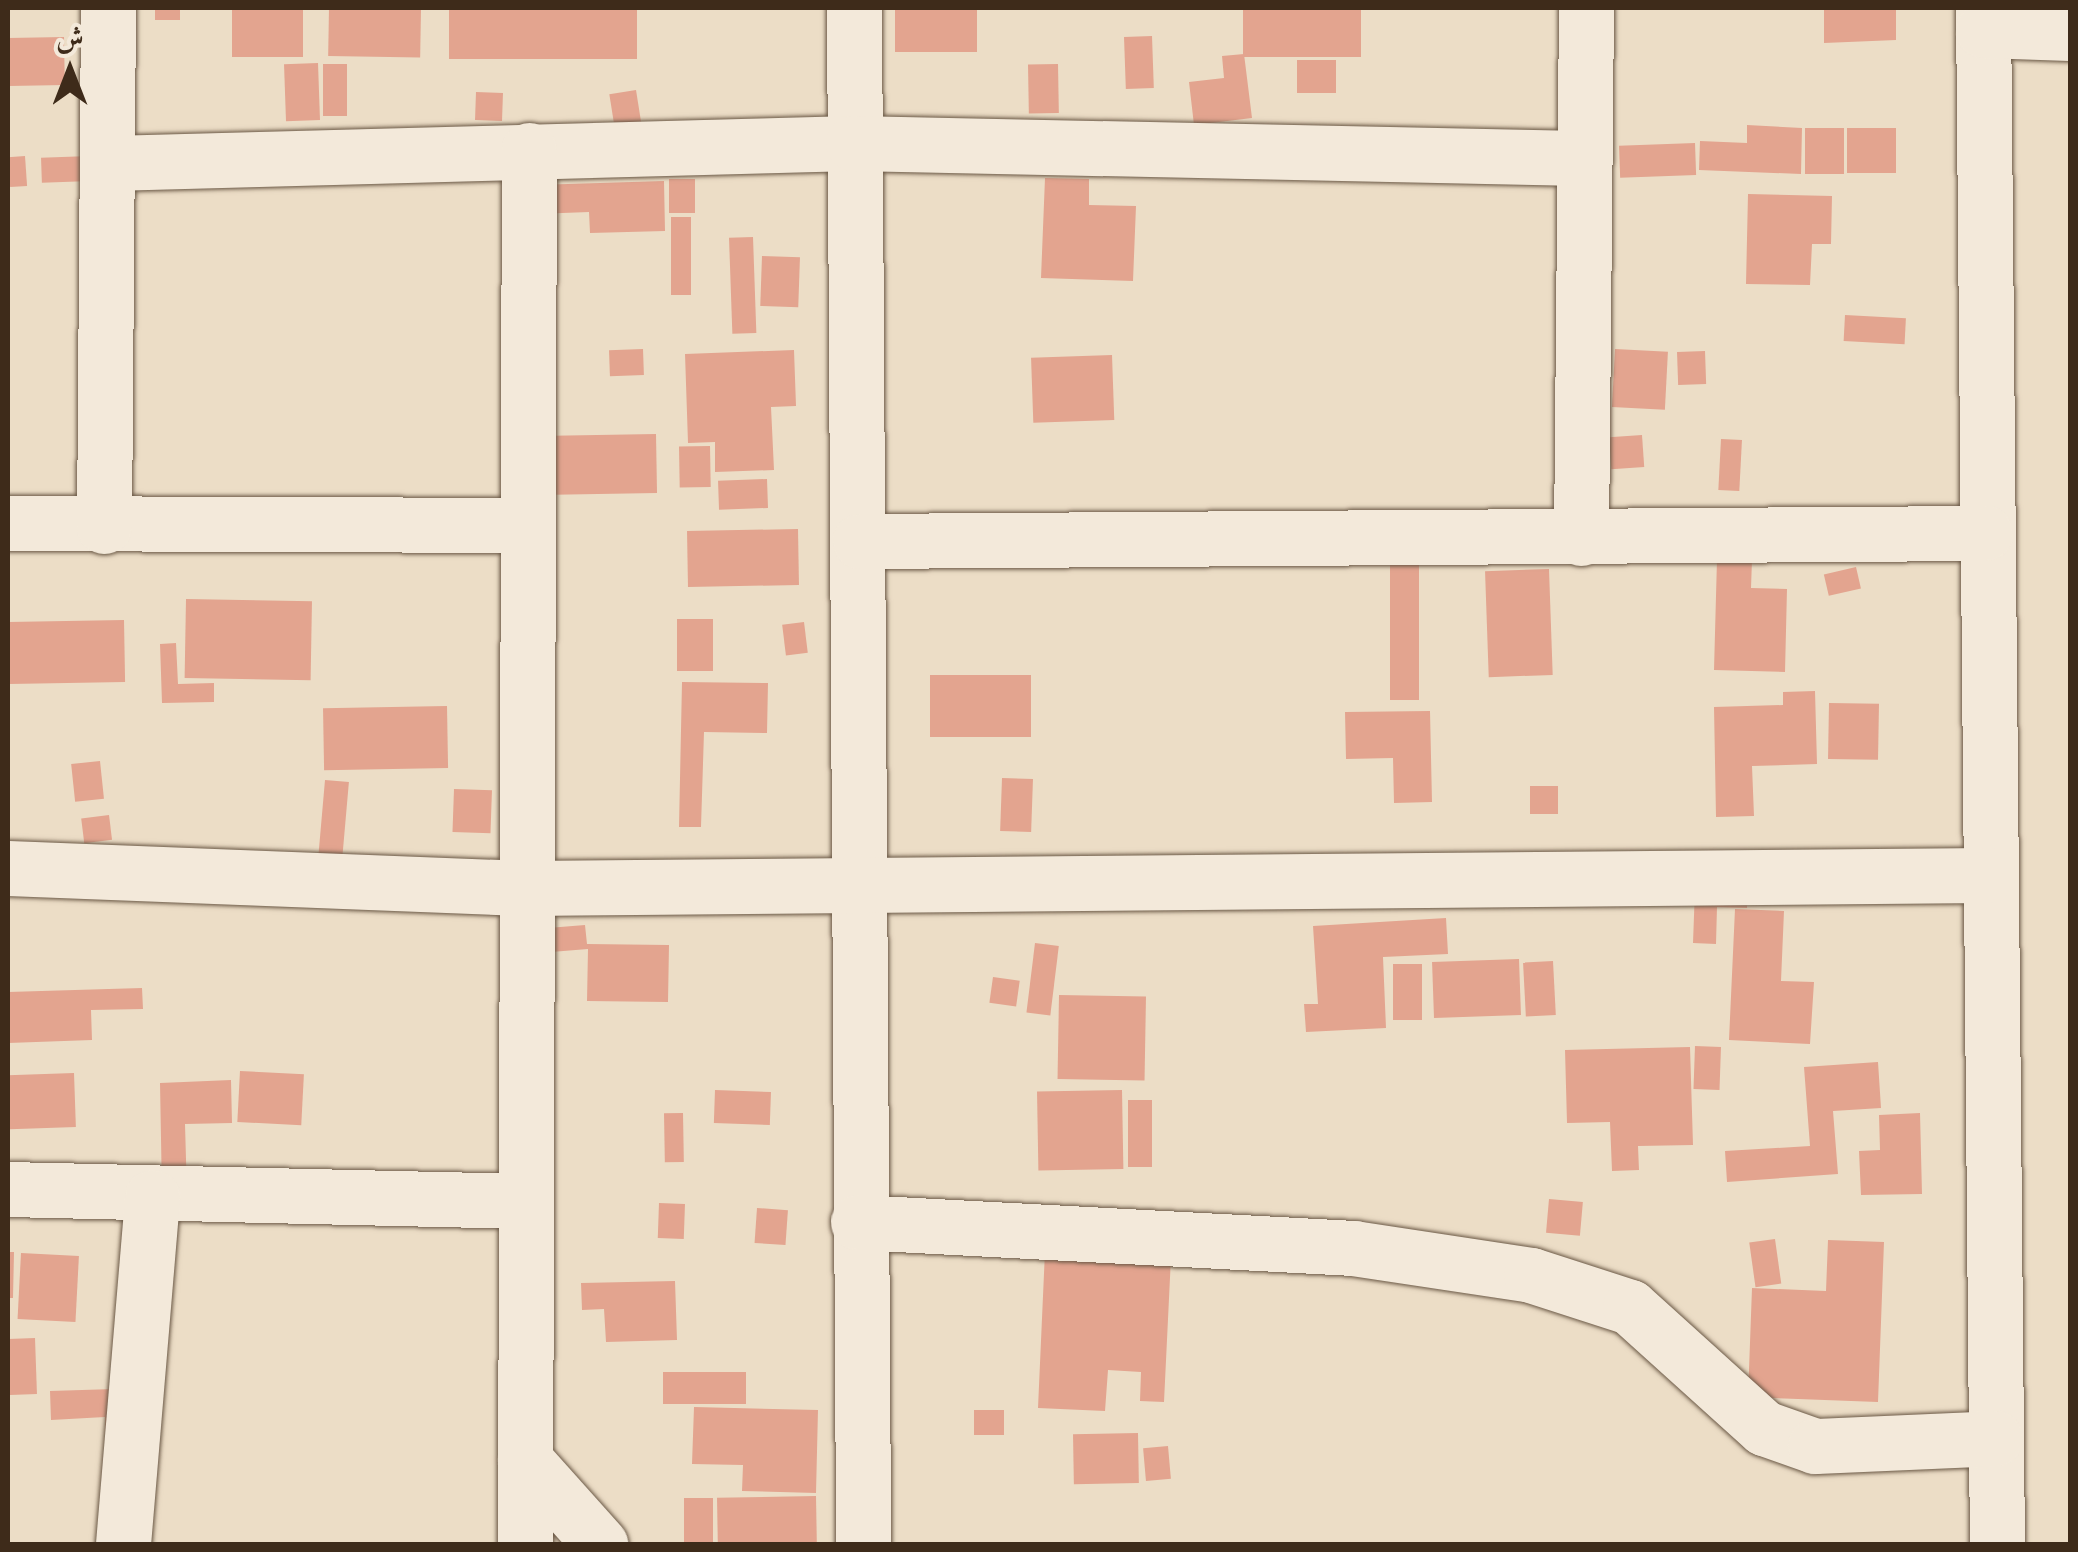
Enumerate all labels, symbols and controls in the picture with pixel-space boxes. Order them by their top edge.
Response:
north arrow [20,20,120,120]
text: ش [56,26,84,54]

